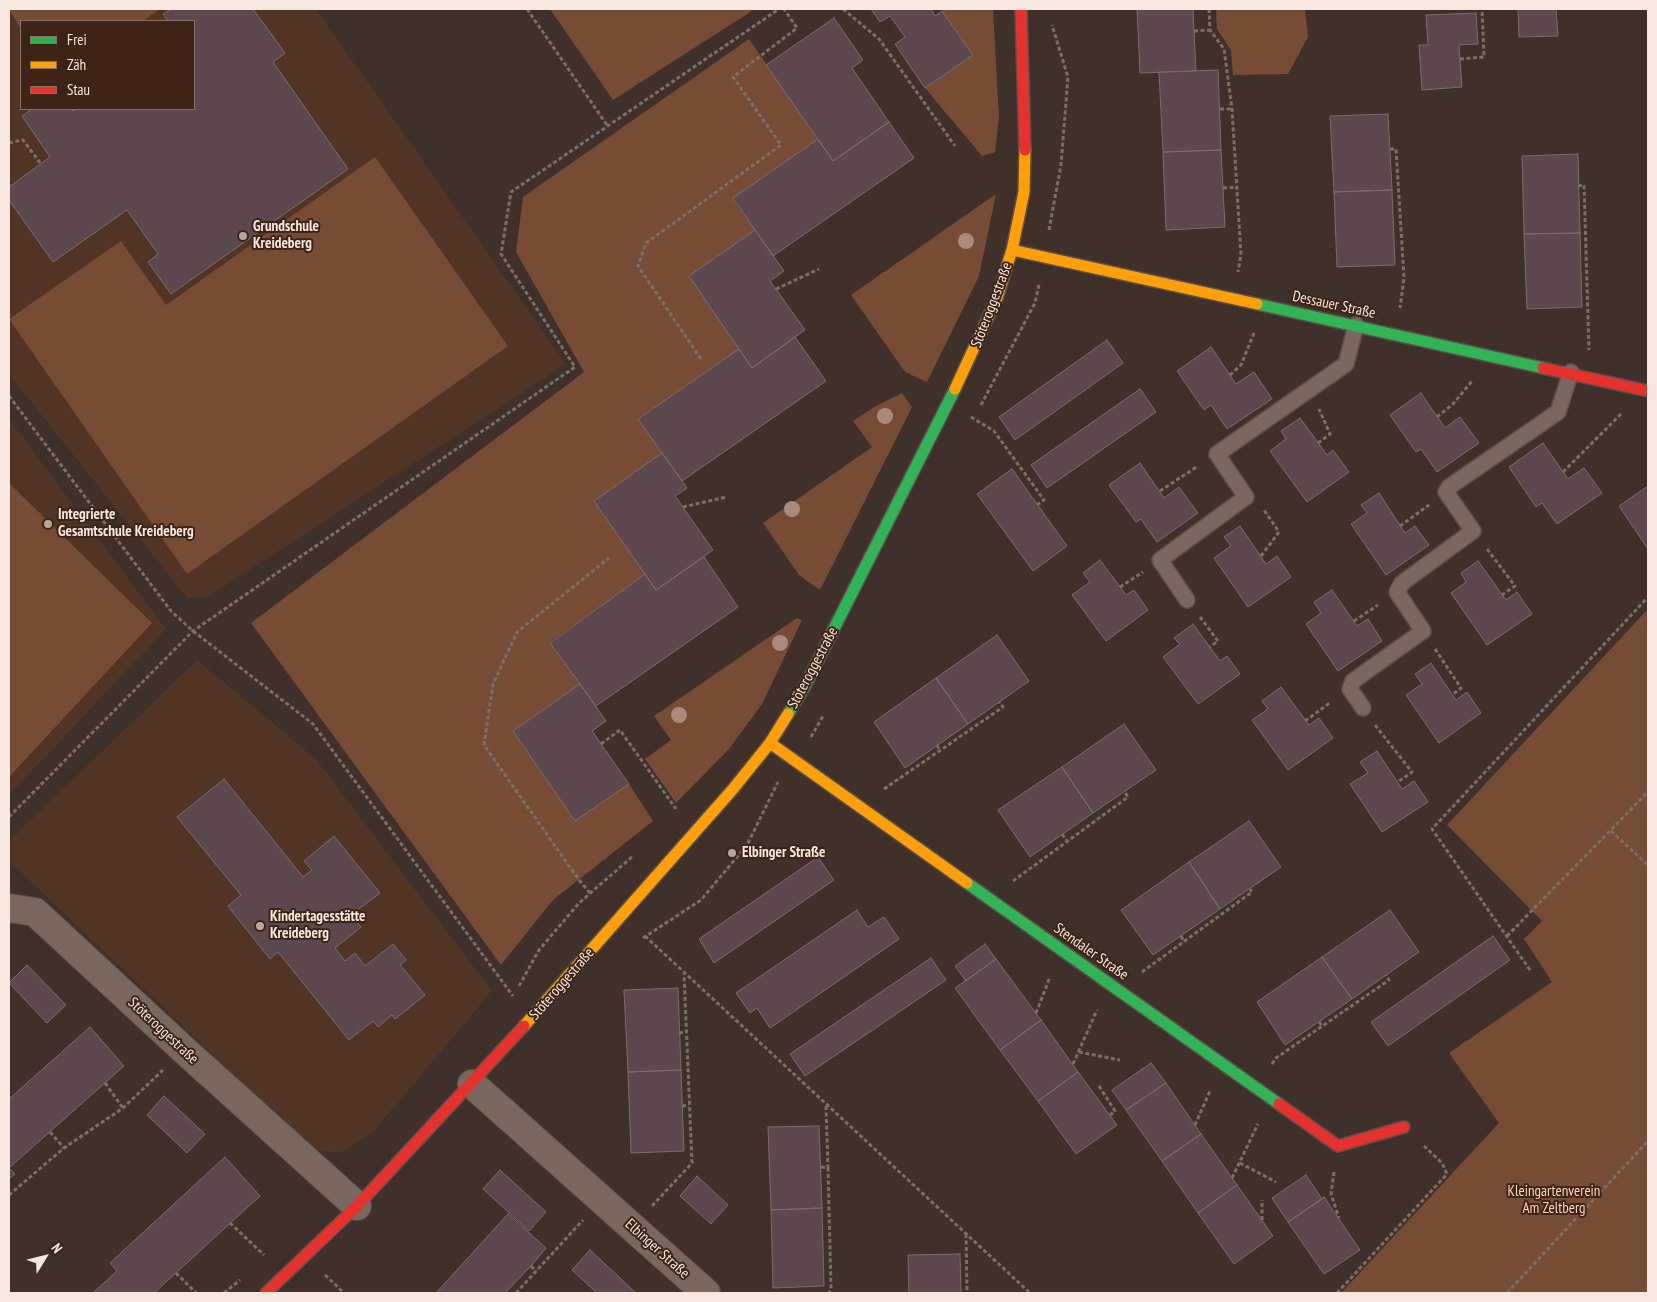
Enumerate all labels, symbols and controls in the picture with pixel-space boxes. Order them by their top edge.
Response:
legend [20,20,195,110]
text: Frei [67,30,87,49]
text: Zäh [67,55,86,74]
text: Stau [67,80,90,99]
place label: Grundschule Kreideberg [253,218,319,253]
marker: Grundschule Kreideberg [237,230,249,242]
street label: Stöteroggestraße [968,260,1016,350]
street label: Dessauer Straße [1291,287,1377,323]
place label: Integrierte Gesamtschule Kreideberg [58,506,194,541]
marker: Integrierte Gesamtschule Kreideberg [42,518,54,530]
street label: Stöteroggestraße [784,624,842,712]
place label: Elbinger Straße [742,844,825,862]
marker: Elbinger Straße [726,847,738,859]
place label: Kindertagesstätte Kreideberg [270,908,366,943]
marker: Kindertagesstätte Kreideberg [254,920,266,932]
street label: Stendaler Straße [1050,920,1132,984]
street label: Stöteroggestraße [526,944,598,1024]
street label: Stöteroggestraße [124,994,202,1068]
park label: Kleingartenverein Am Zeltberg [1508,1183,1600,1218]
street label: Elbinger Straße [621,1215,693,1283]
north arrow [20,1232,70,1282]
text: N [48,1240,67,1257]

